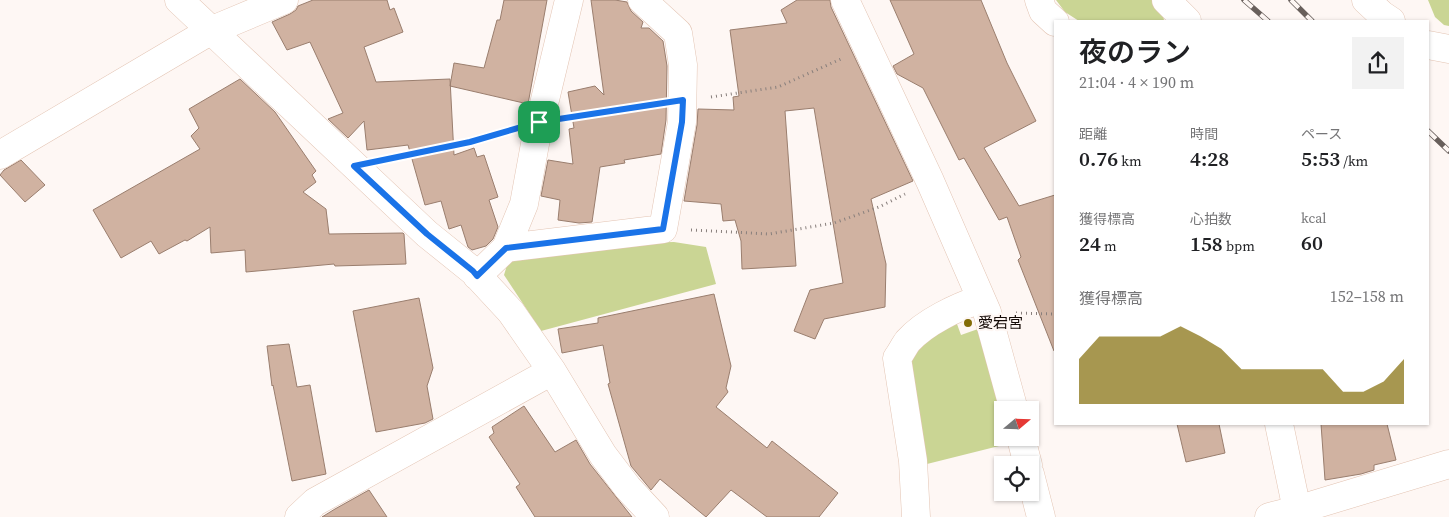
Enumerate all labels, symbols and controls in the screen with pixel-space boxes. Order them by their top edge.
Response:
text: 夜のラン [1079,33,1191,71]
button: share [1352,37,1404,89]
text: 21:04 · 4 × 190 m [1079,71,1194,93]
pin [518,101,560,143]
icon: arrive [525,108,553,136]
text: 距離 [1079,124,1107,144]
text: 時間 [1190,124,1218,144]
text: ペース [1301,124,1342,144]
text: 0.76 [1079,144,1118,173]
text: 4:28 [1190,144,1229,173]
text: 5:53 [1301,144,1340,173]
text: km [1118,151,1142,171]
text: /km [1340,151,1368,171]
text: kcal [1301,208,1327,228]
text: 獲得標高 [1079,209,1135,229]
text: 心拍数 [1190,209,1232,229]
text: 60 [1301,228,1323,257]
text: 24 [1079,229,1101,258]
text: 158 [1190,229,1223,258]
text: m [1101,236,1117,256]
text: bpm [1223,236,1255,256]
text: 152–158 m [1330,285,1404,307]
text: 獲得標高 [1079,287,1143,309]
place label: 愛宕宮 [978,312,1023,333]
marker: 愛宕宮 [962,317,974,329]
north arrow [994,401,1039,446]
map controls [994,401,1039,501]
button: locate [994,456,1039,501]

